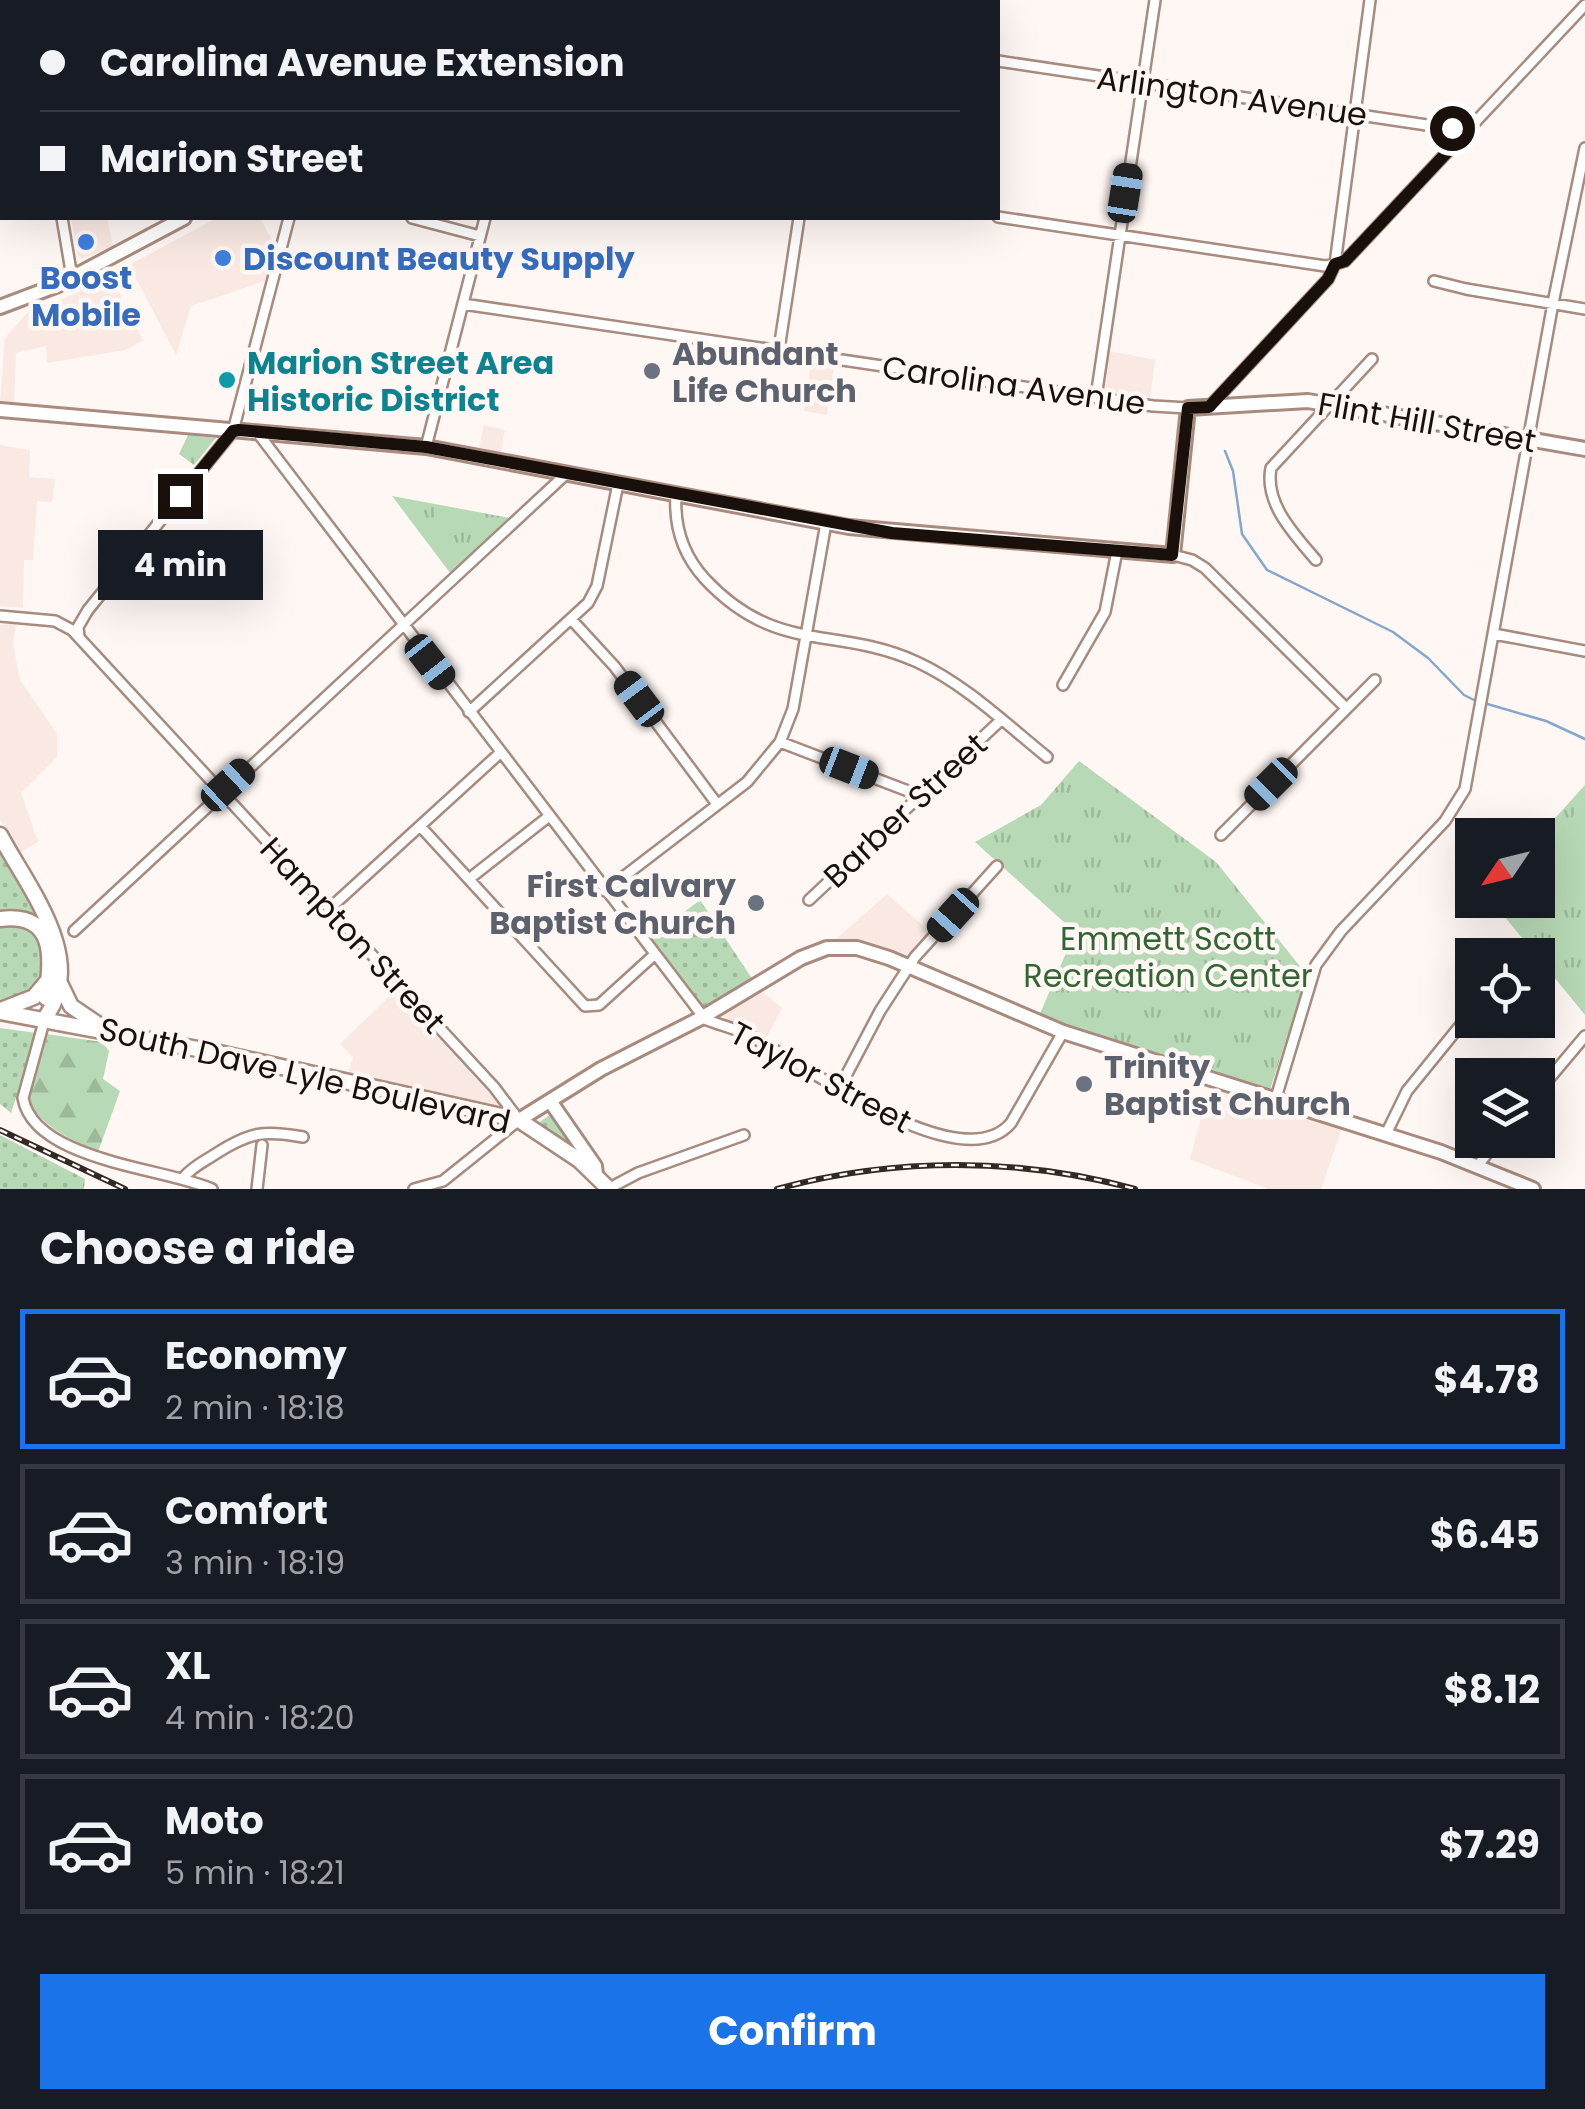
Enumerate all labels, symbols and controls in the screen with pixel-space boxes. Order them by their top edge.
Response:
text: Carolina Avenue Extension [100,36,625,89]
street label: Arlington Avenue [1094,55,1370,137]
route start [1430,106,1475,151]
text: Marion Street [100,132,363,185]
car [1105,161,1145,225]
marker: Boost Mobile [75,231,97,253]
place label: Discount Beauty Supply [243,236,635,281]
marker: Discount Beauty Supply [212,247,234,269]
place label: Boost Mobile [31,255,141,337]
place label: Abundant Life Church [672,331,857,413]
place label: Marion Street Area Historic District [247,340,554,422]
street label: Carolina Avenue [879,344,1149,426]
marker: Abundant Life Church [641,360,663,382]
marker: Marion Street Area Historic District [216,369,238,391]
street label: Flint Hill Street [1314,381,1540,463]
route end [158,474,203,519]
callout: 4 min [98,531,262,601]
text: 4 min [134,542,227,587]
car [400,629,460,695]
car [609,666,669,732]
street label: Barber Street [813,722,997,898]
car [816,743,882,793]
car [1239,752,1303,816]
car [196,754,260,816]
north arrow [1455,818,1555,918]
map controls [1455,818,1555,1158]
street label: Hampton Street [250,827,456,1043]
place label: First Calvary Baptist Church [489,863,737,945]
car [922,883,984,947]
marker: First Calvary Baptist Church [745,892,767,914]
park label: Emmett Scott Recreation Center [1023,916,1313,998]
button: locate [1455,938,1555,1038]
street label: South Dave Lyle Boulevard [95,1006,515,1144]
street label: Taylor Street [722,1010,920,1144]
place label: Trinity Baptist Church [1104,1044,1351,1126]
button: layers [1455,1058,1555,1158]
marker: Trinity Baptist Church [1073,1073,1095,1095]
text: Choose a ride [40,1217,355,1280]
text: Economy [165,1329,347,1382]
icon: car [45,1334,135,1424]
text: $4.78 [1434,1353,1540,1406]
text: 2 min · 18:18 [165,1385,345,1430]
text: Comfort [165,1484,328,1537]
icon: car [45,1489,135,1579]
text: $6.45 [1430,1508,1540,1561]
text: 3 min · 18:19 [165,1540,345,1585]
text: XL [165,1639,210,1692]
icon: car [45,1644,135,1734]
text: $8.12 [1444,1663,1540,1716]
text: 4 min · 18:20 [165,1695,355,1740]
text: Moto [165,1794,264,1847]
icon: car [45,1799,135,1889]
text: $7.29 [1439,1818,1540,1871]
text: 5 min · 18:21 [165,1850,345,1895]
button: Confirm [40,1974,1545,2089]

